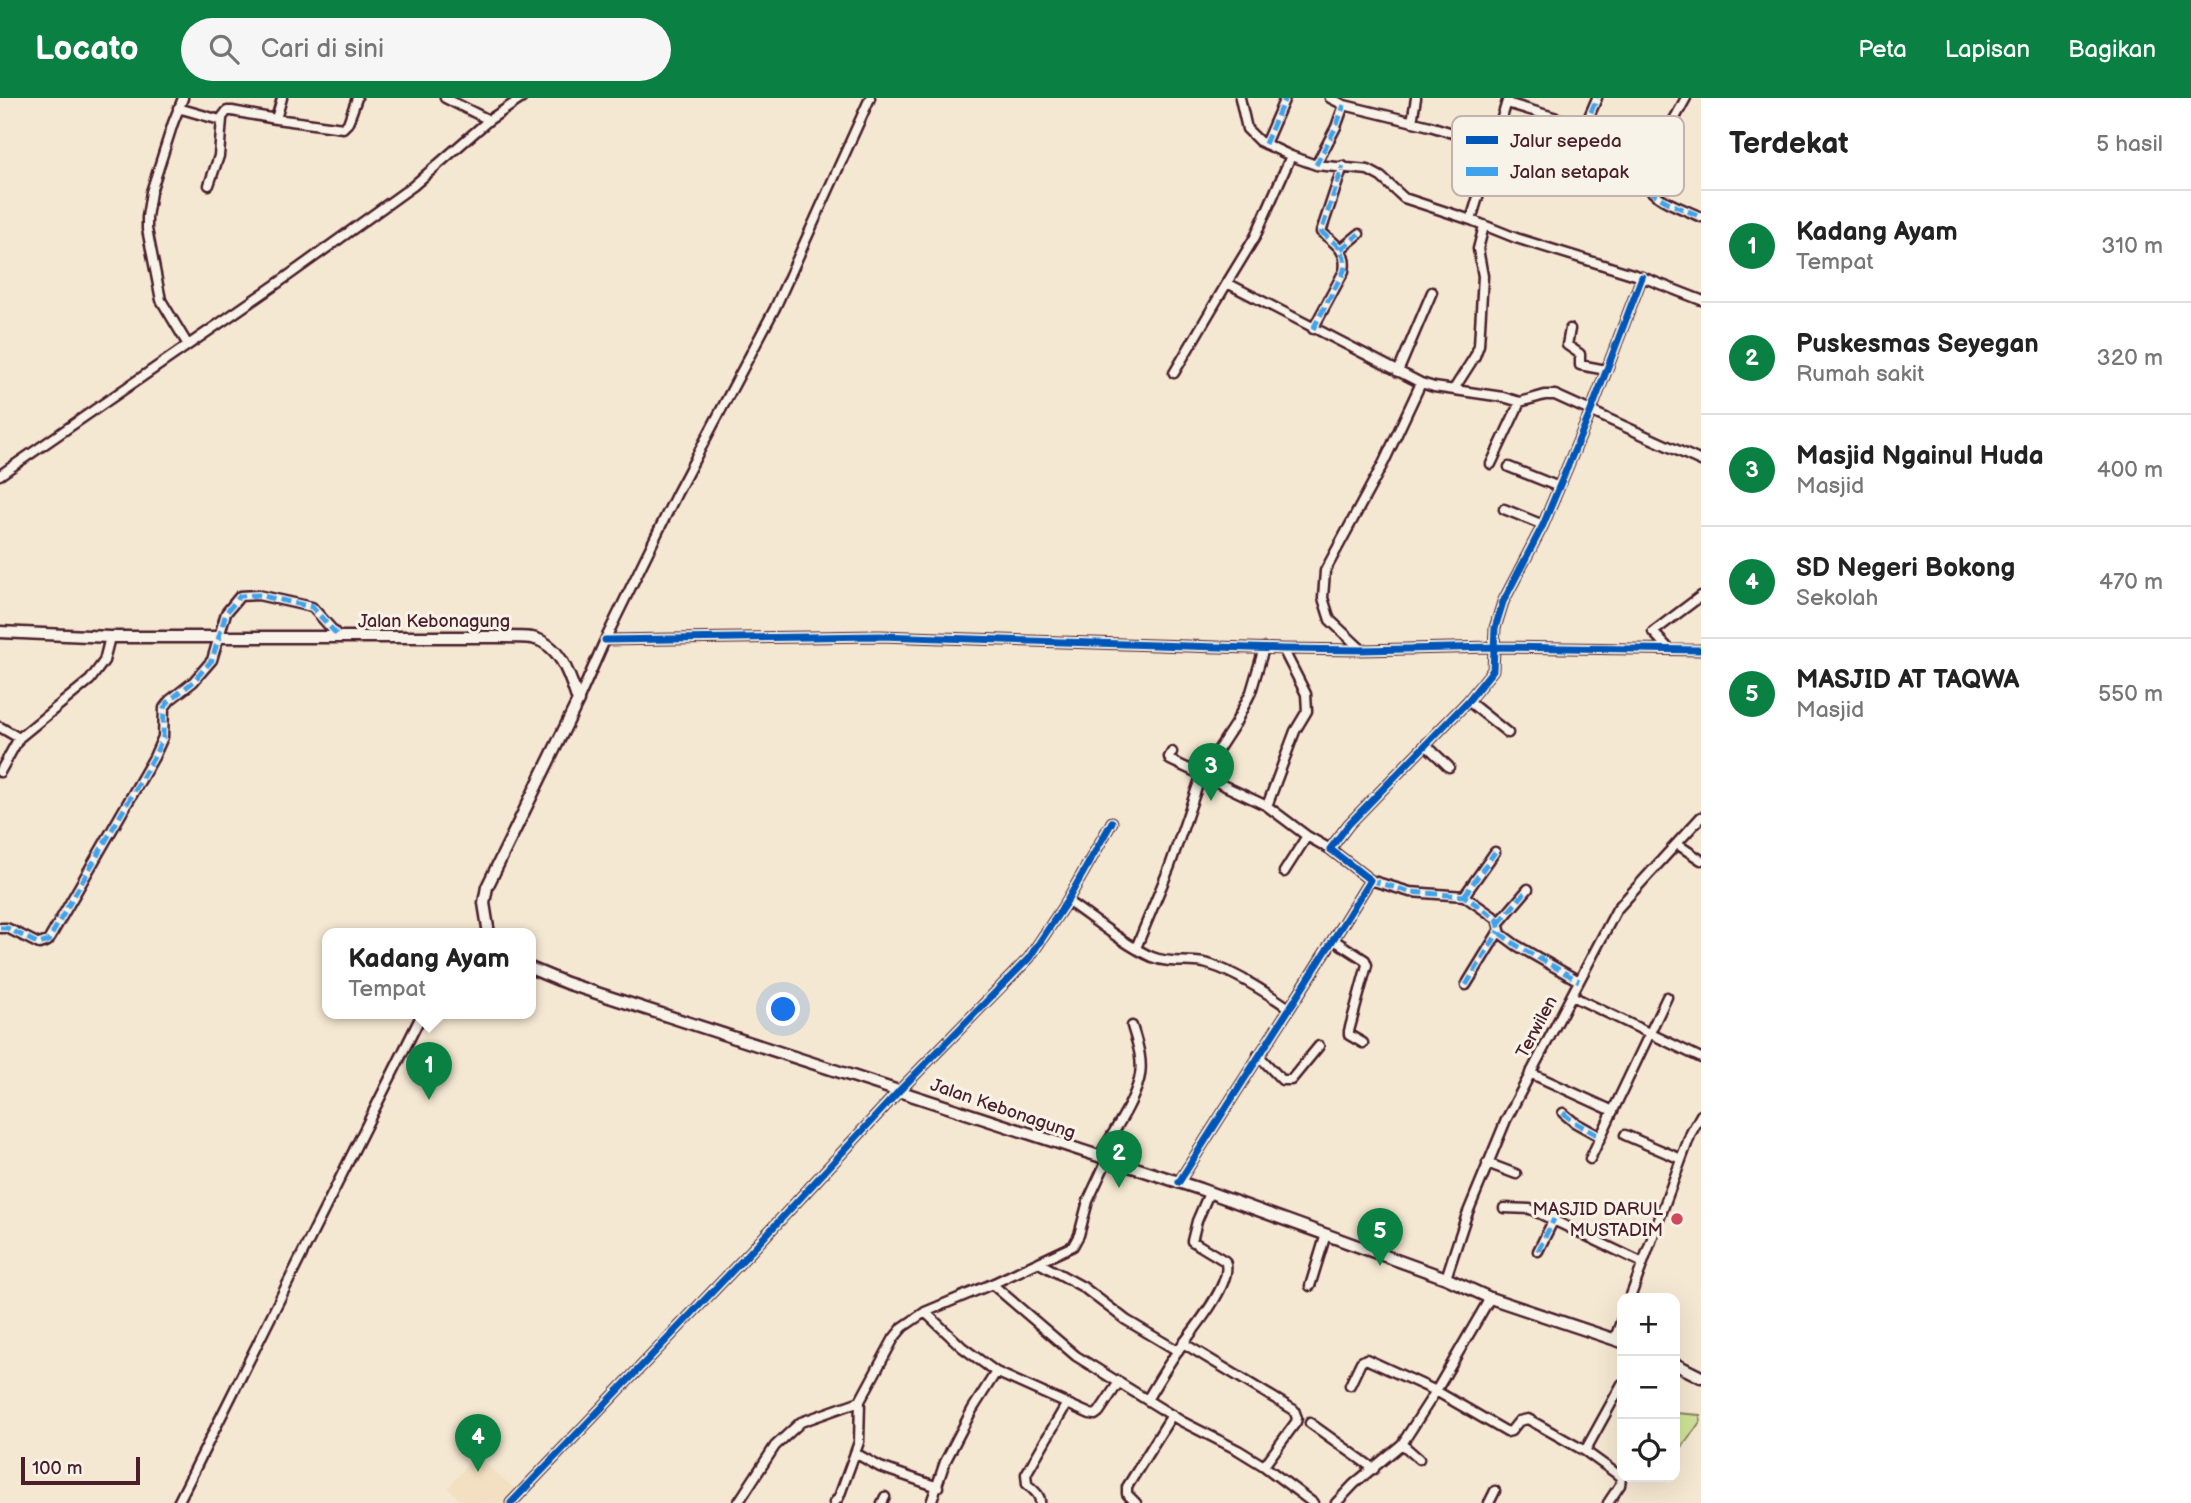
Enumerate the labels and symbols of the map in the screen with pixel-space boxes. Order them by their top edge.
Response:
legend [1452,116,1684,196]
text: Jalur sepeda [1510,130,1622,153]
text: Jalan setapak [1510,161,1629,184]
street label: Jalan Kebonagung [358,611,510,632]
pin: 3 [1188,743,1234,801]
your location [766,992,800,1026]
street label: Terwilen [1512,992,1562,1062]
pin: 1 [406,1042,452,1100]
street label: Jalan Kebonagung [928,1074,1078,1144]
pin: 2 [1096,1130,1142,1188]
place label: MASJID DARUL MUSTADIM [1532,1199,1664,1241]
pin: 5 [1357,1208,1403,1266]
marker: MASJID DARUL MUSTADIM [1669,1211,1685,1227]
pin: 4 [455,1414,501,1472]
scale bar [21,1454,140,1486]

